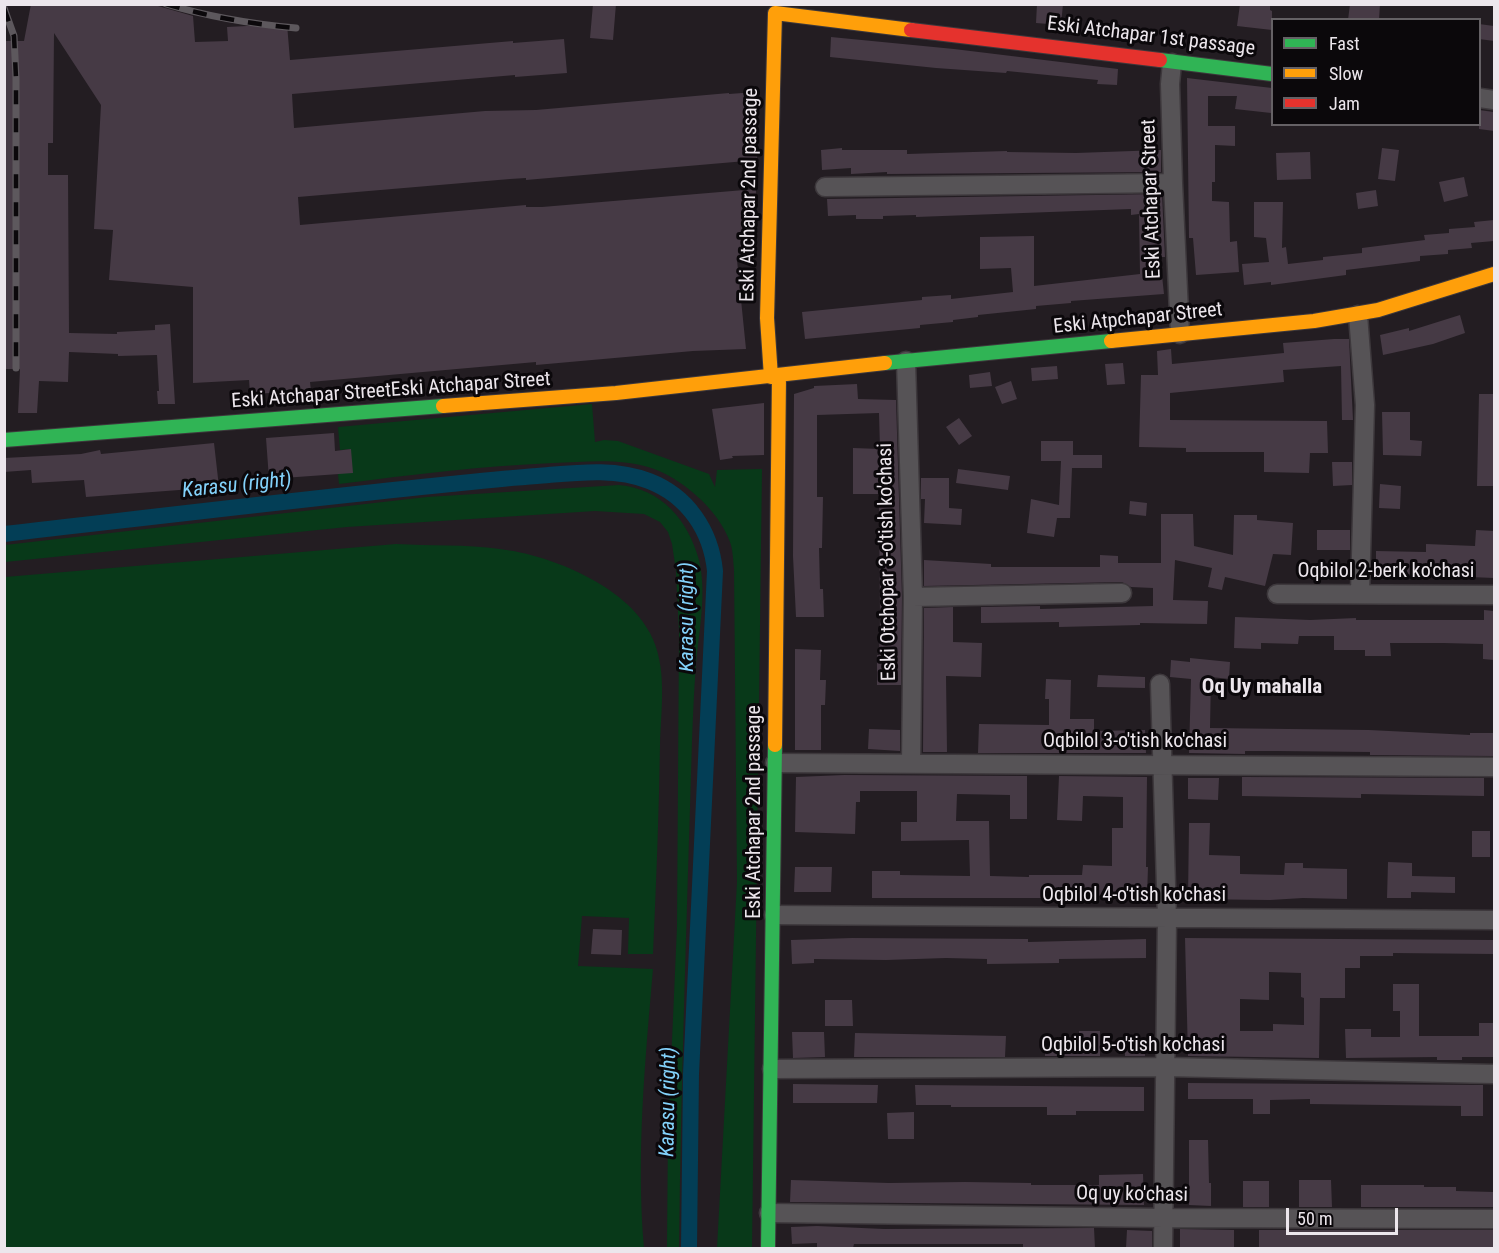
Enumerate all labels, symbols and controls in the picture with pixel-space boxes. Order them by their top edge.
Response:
street label: Eski Atchapar 1st passage [1046,12,1256,62]
legend [1271,18,1481,126]
text: Fast [1329,33,1360,54]
text: Slow [1329,63,1363,84]
street label: Eski Atchapar 2nd passage [736,88,764,302]
text: Jam [1329,93,1360,114]
street label: Eski Atchapar Street [1137,119,1167,279]
street label: Eski Atpchapar Street [1052,298,1224,340]
street label: Eski Atchapar StreetEski Atchapar Street [231,368,551,414]
street label: Eski Otchopar 3-o'tish ko'chasi [874,443,902,681]
water label: Karasu (right) [181,468,293,504]
street label: Oqbilol 2-berk ko'chasi [1298,560,1474,584]
water label: Karasu (right) [675,562,701,672]
district label: Oq Uy mahalla [1202,675,1322,701]
street label: Eski Atchapar 2nd passage [743,705,767,919]
street label: Oqbilol 3-o'tish ko'chasi [1043,730,1227,754]
street label: Oqbilol 4-o'tish ko'chasi [1042,884,1226,908]
street label: Oqbilol 5-o'tish ko'chasi [1041,1034,1225,1058]
water label: Karasu (right) [655,1047,683,1157]
street label: Oq uy ko'chasi [1076,1182,1188,1208]
scale bar [1289,1196,1402,1234]
text: 50 m [1297,1208,1332,1229]

